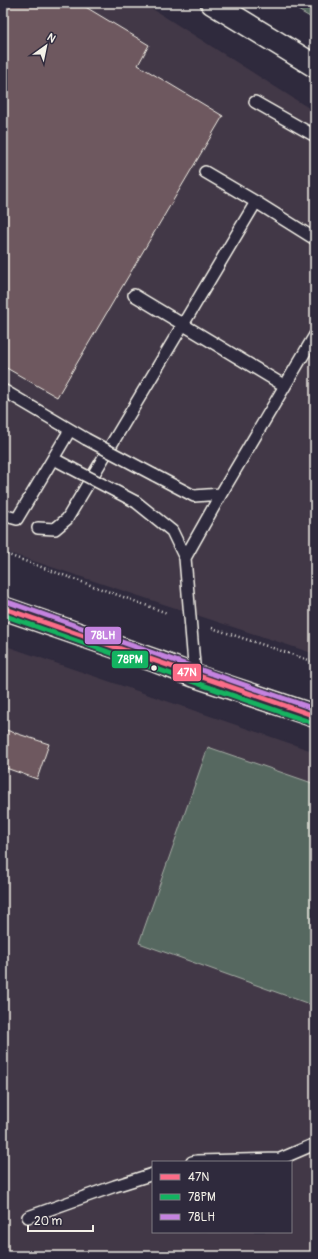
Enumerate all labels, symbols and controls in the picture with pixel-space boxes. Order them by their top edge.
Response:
north arrow [26,26,66,66]
text: N [45,31,58,46]
line badge: 78LH [84,626,122,645]
text: 78LH [91,629,115,642]
line badge: 78PM [111,650,149,669]
text: 78PM [117,653,143,666]
unlabelled marker [149,663,159,673]
line badge: 47N [172,663,202,682]
text: 47N [176,666,197,679]
legend [152,1161,292,1233]
text: 47N [188,1170,209,1185]
text: 78PM [188,1190,216,1205]
scale bar [28,1207,93,1233]
text: 78LH [188,1210,215,1225]
text: 20 m [34,1214,63,1229]

